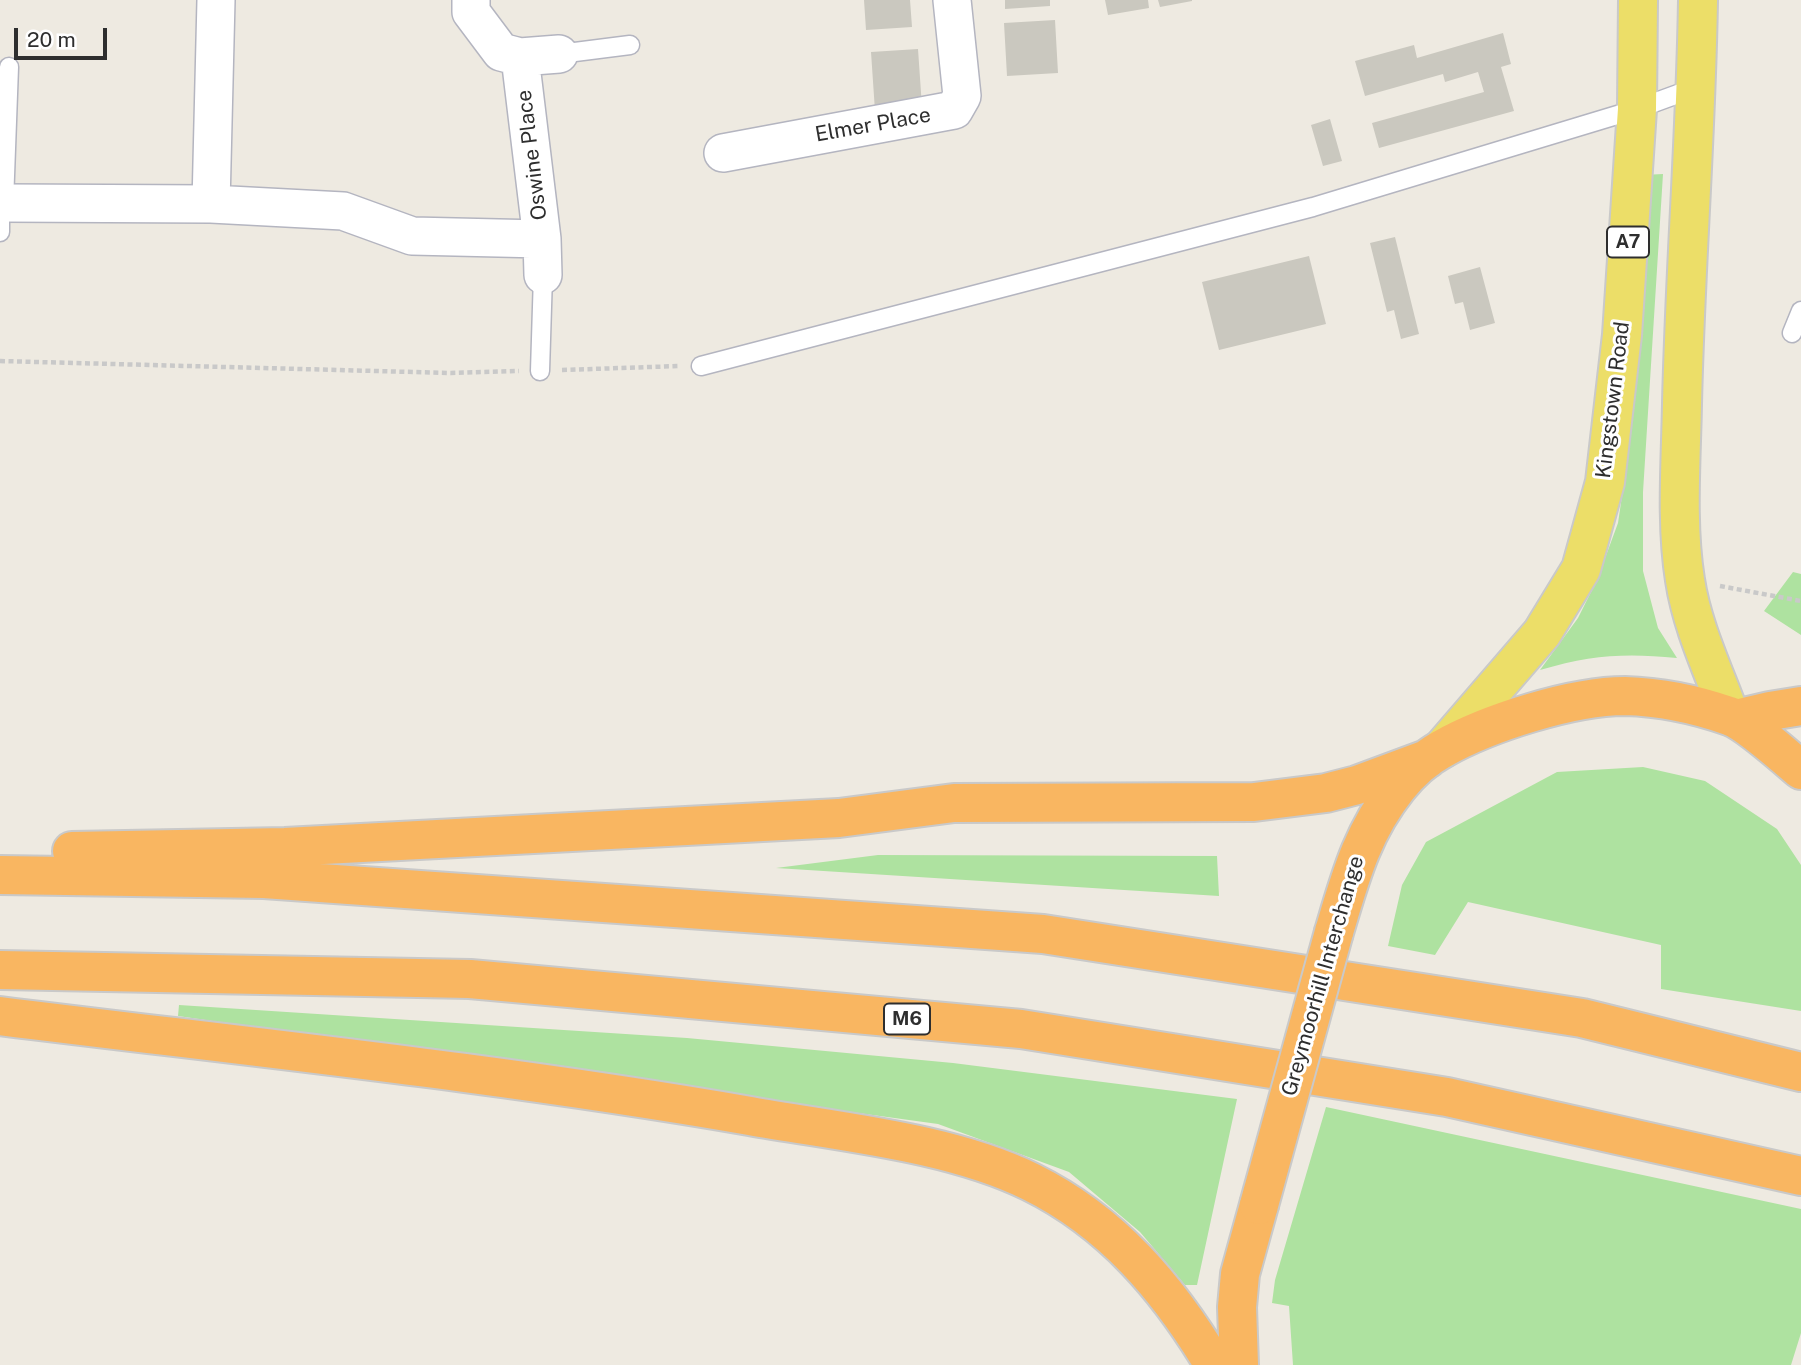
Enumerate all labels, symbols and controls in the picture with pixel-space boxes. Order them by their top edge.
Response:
scale bar [18,14,110,58]
text: 20 m [27,27,76,52]
street label: Oswine Place [511,88,553,222]
street label: Elmer Place [813,102,933,148]
road number: A7 [1607,226,1649,258]
street label: Kingstown Road [1591,320,1635,480]
street label: Greymoorhill Interchange [1277,853,1369,1099]
road number: M6 [884,1004,930,1035]

